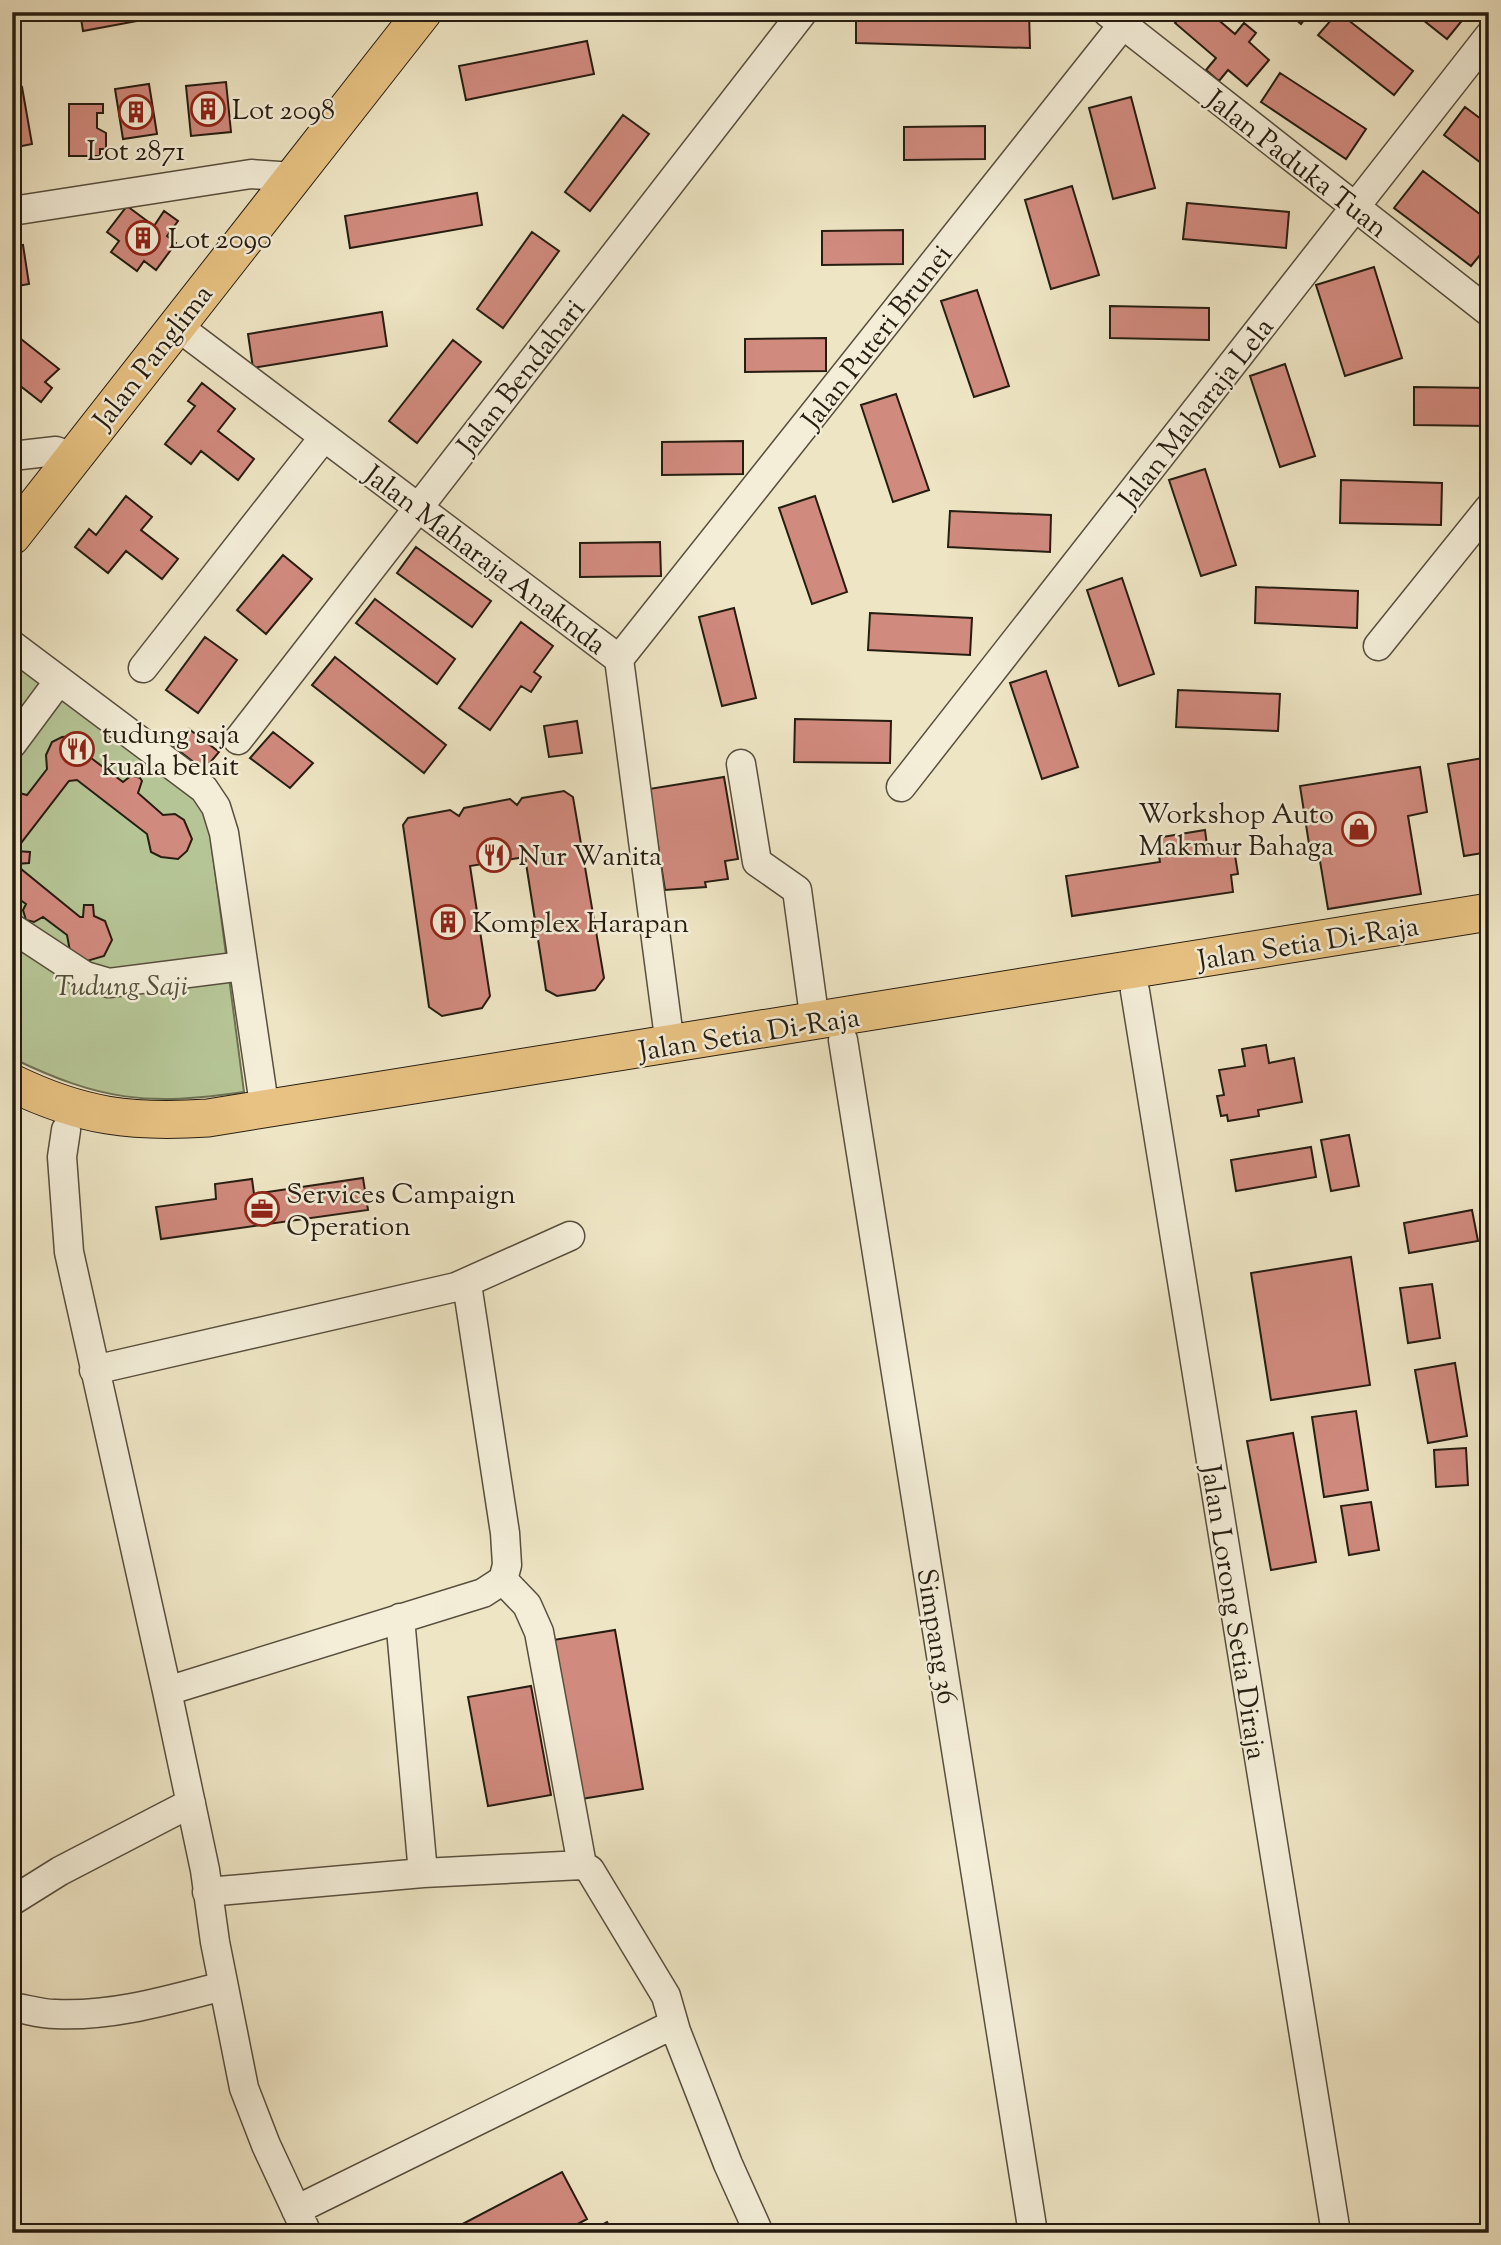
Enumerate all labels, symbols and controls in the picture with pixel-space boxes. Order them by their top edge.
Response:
street label: Jalan Paduka Tuan [1195,80,1395,249]
building icon: Lot 2098 [189,90,227,128]
place label: Lot 2098 [232,92,335,132]
building icon: Lot 2871 [117,93,155,131]
place label: Lot 2871 [87,133,185,173]
building icon: Lot 2090 [124,219,162,257]
place label: Lot 2090 [168,221,272,261]
street label: Jalan Puteri Brunei [792,237,963,440]
street label: Jalan Panglima [84,277,224,440]
street label: Jalan Bendahari [448,292,596,466]
street label: Jalan Maharaja Lela [1109,310,1285,519]
street label: Jalan Maharaja Anaknda [353,456,614,666]
place label: tudung saja kuala belait [102,716,240,788]
restaurant icon: tudung saja kuala belait [58,730,96,768]
place label: Workshop Auto Makmur Bahaga [1138,796,1334,868]
shop icon: Workshop Auto Makmur Bahaga [1340,810,1378,848]
restaurant icon: Nur Wanita [475,836,513,874]
place label: Nur Wanita [518,838,662,878]
building icon: Komplex Harapan [429,903,467,941]
place label: Komplex Harapan [472,905,689,945]
street label: Jalan Setia Di-Raja [1193,908,1422,982]
park label: Tudung Saji [54,968,188,1008]
street label: Jalan Setia Di-Raja [634,999,863,1073]
place label: Services Campaign Operation [286,1176,516,1248]
office icon: Services Campaign Operation [243,1190,281,1228]
street label: Jalan Lorong Setia Diraja [1189,1460,1275,1763]
street label: Simpang 36 [905,1566,965,1707]

